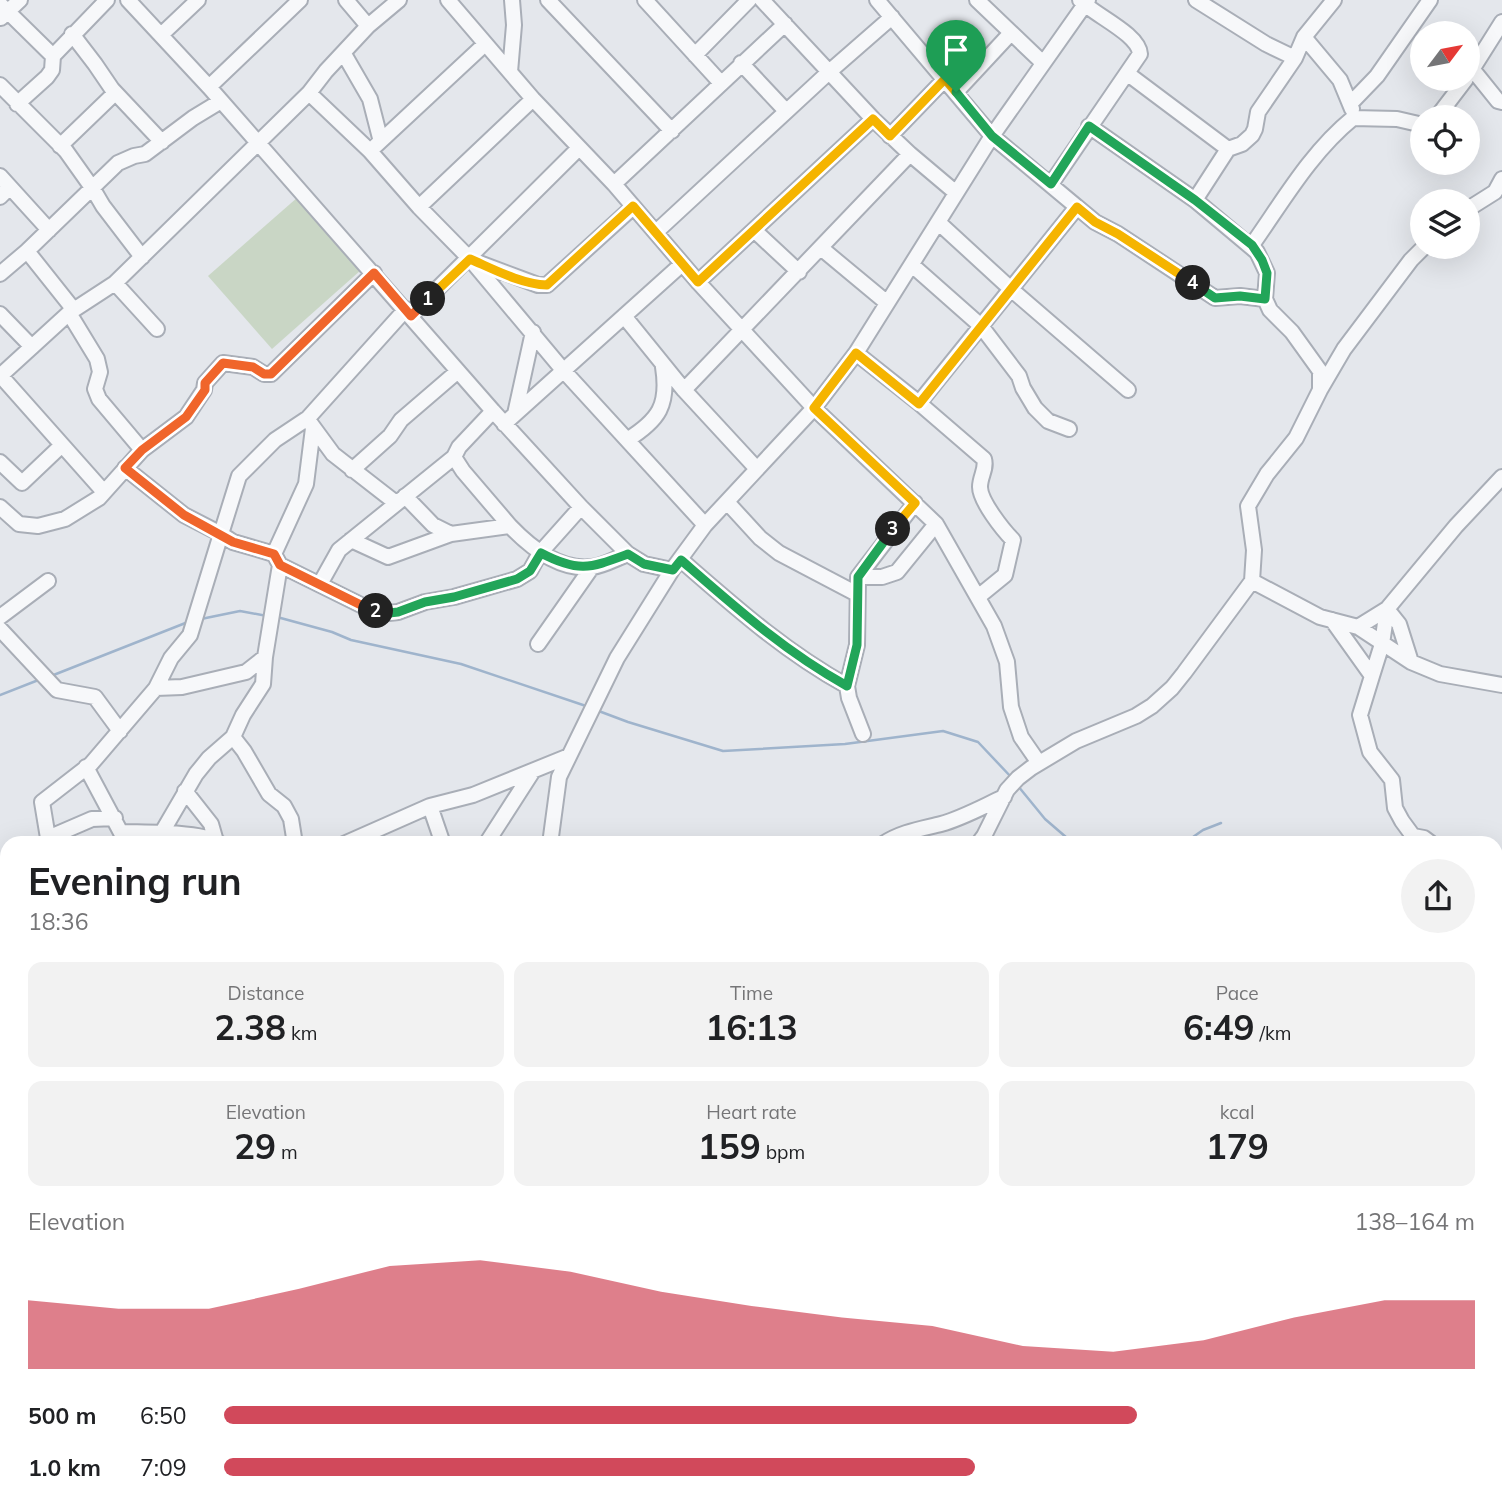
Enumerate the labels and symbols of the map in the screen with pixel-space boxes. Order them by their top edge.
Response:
pin [926,20,986,92]
north arrow [1410,21,1480,91]
pin: 4 [1176,266,1210,300]
pin: 1 [410,282,446,316]
pin: 3 [876,512,910,546]
pin: 2 [358,594,394,628]

